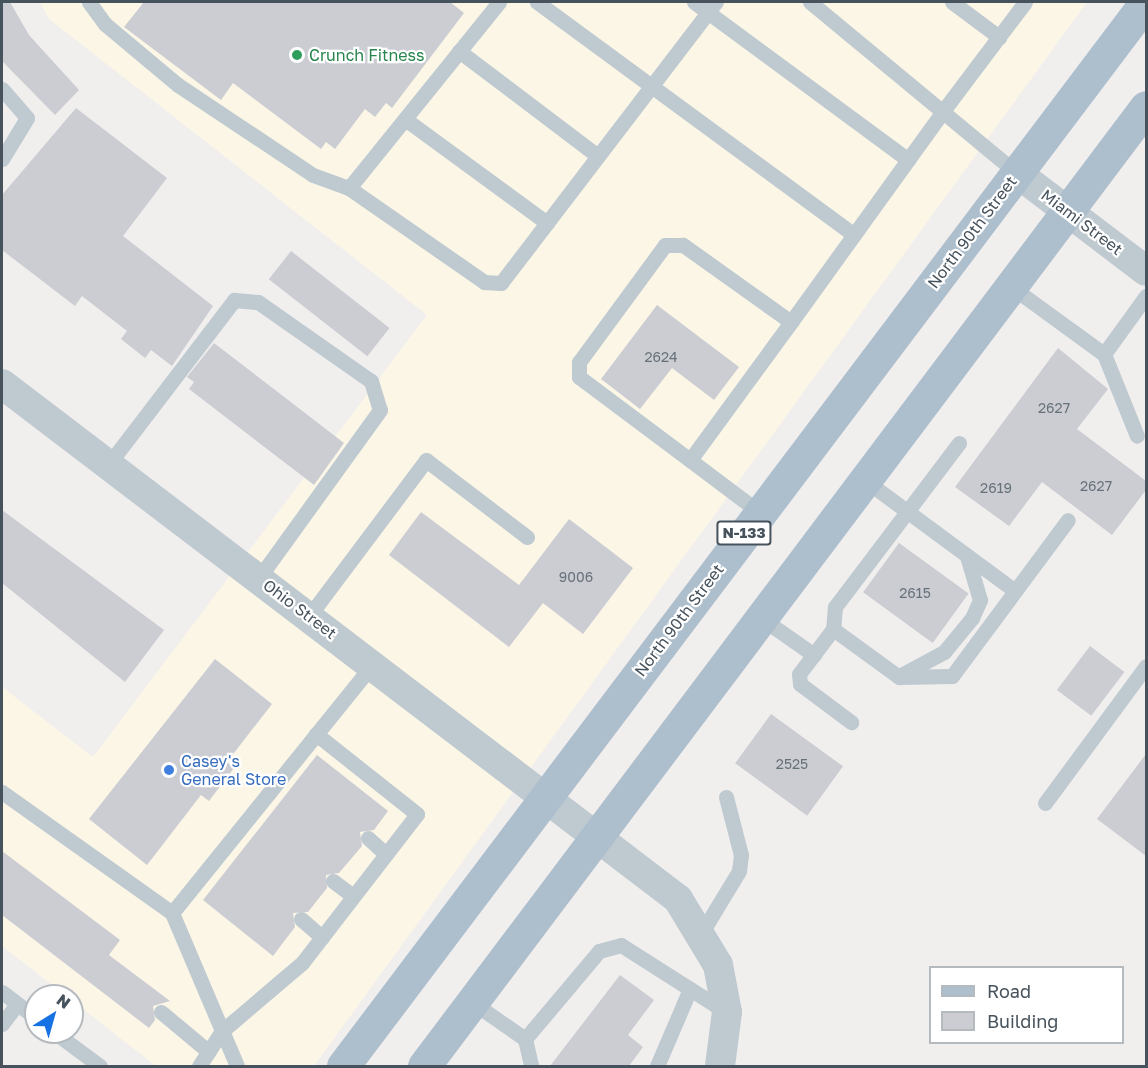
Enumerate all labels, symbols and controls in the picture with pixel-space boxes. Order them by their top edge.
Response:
place label: Crunch Fitness [309,45,424,65]
marker: Crunch Fitness [290,48,304,62]
street label: North 90th Street [923,172,1021,292]
street label: Miami Street [1038,185,1126,259]
house number: 2624 [644,349,678,365]
house number: 2627 [1038,400,1070,416]
house number: 2627 [1080,478,1112,494]
house number: 2619 [980,480,1012,496]
road number: N-133 [716,521,772,545]
street label: North 90th Street [630,560,728,680]
house number: 9006 [559,569,593,585]
street label: Ohio Street [260,575,340,643]
house number: 2615 [899,585,931,601]
place label: Casey's General Store [181,751,286,789]
house number: 2525 [776,756,808,772]
marker: Casey's General Store [162,763,176,777]
legend [929,966,1124,1044]
text: Road [987,980,1031,1002]
north arrow [24,984,84,1044]
text: N [53,990,75,1013]
text: Building [987,1010,1058,1032]

